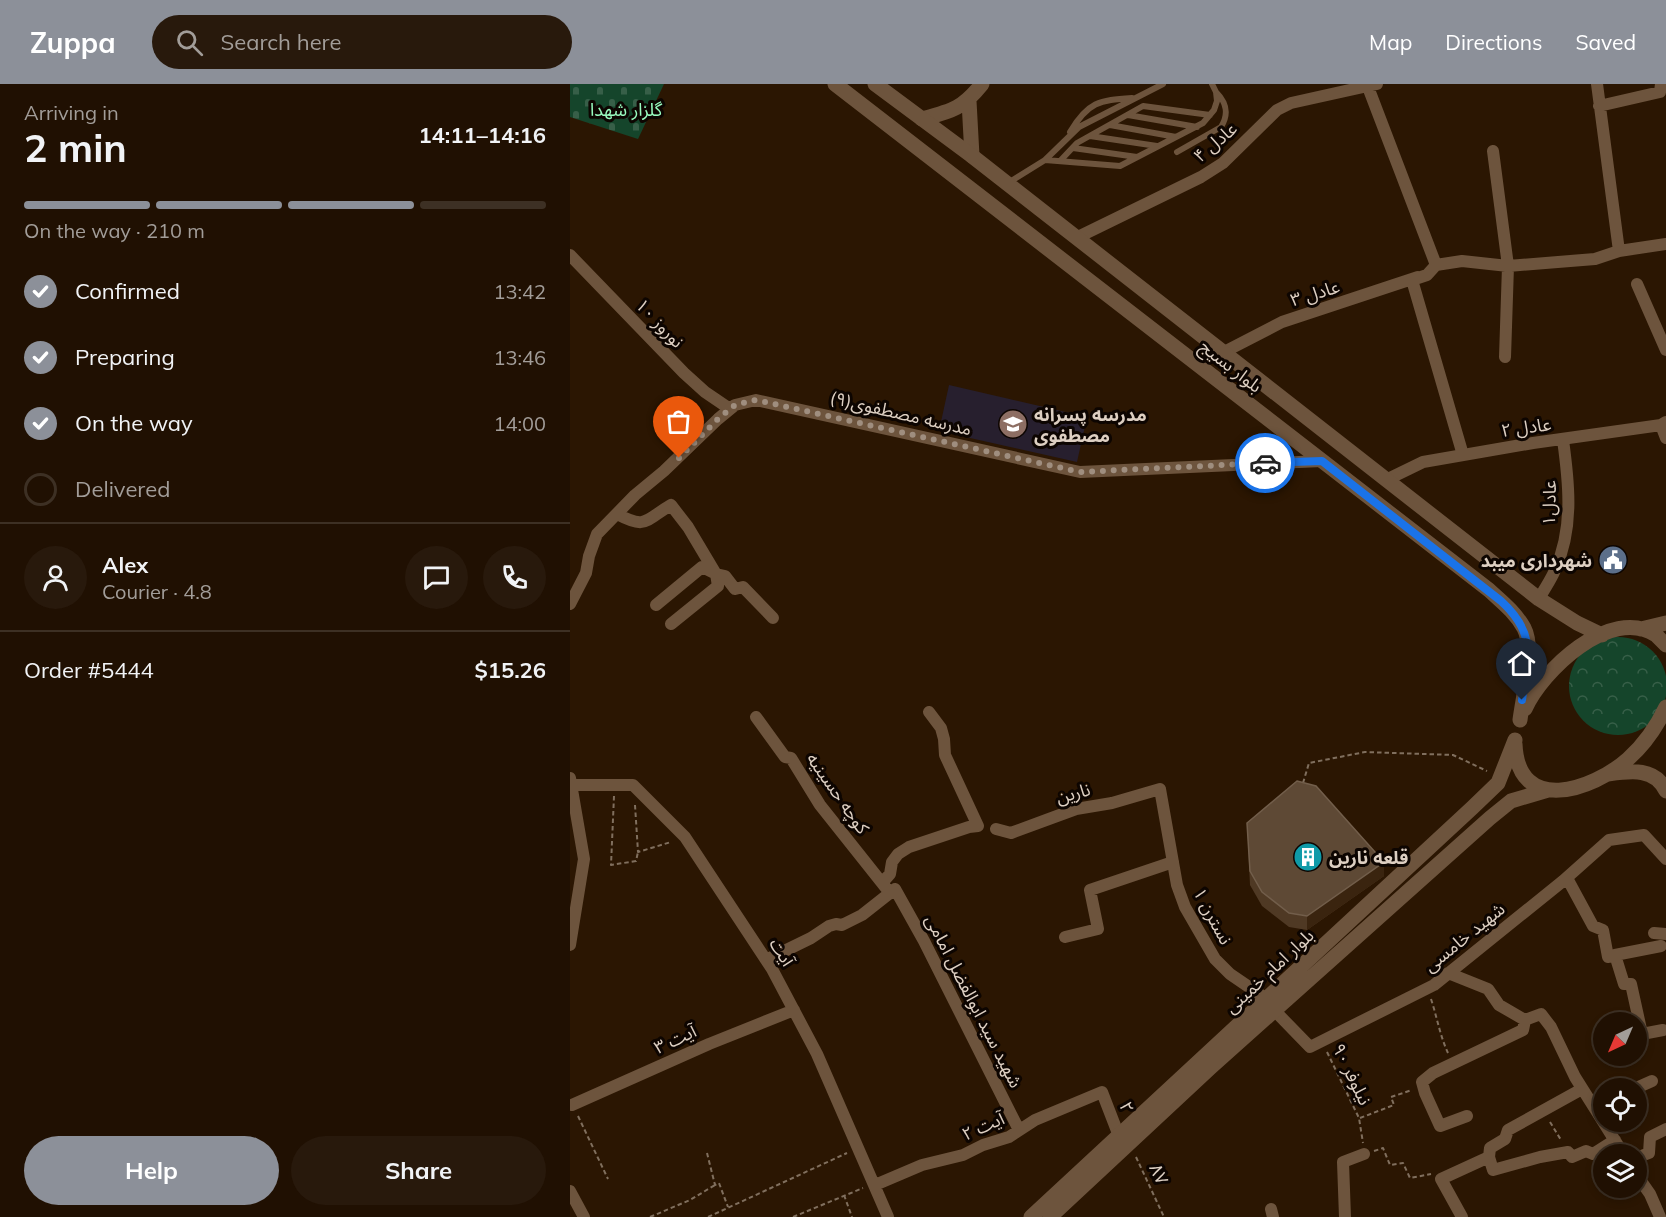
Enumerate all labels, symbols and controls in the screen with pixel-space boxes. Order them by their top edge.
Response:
search box [152,15,572,69]
text: Zuppa [30,25,116,60]
icon: search [173,26,206,59]
text: Search here [221,28,341,56]
text: Map [1369,29,1412,55]
text: Directions [1445,29,1542,55]
text: Saved [1575,29,1636,55]
park label: گلزار شهدا [590,98,663,121]
text: Arriving in [24,100,119,125]
street label: عادل ۴ [1188,117,1242,167]
text: 14:11–14:16 [418,121,546,149]
text: 2 min [24,123,127,172]
text: On the way · 210 m [24,218,205,243]
icon: check [24,275,57,308]
street label: عادل ۳ [1288,275,1342,311]
text: Confirmed [75,277,180,305]
text: 13:42 [493,279,546,304]
street label: نوروز ۱۰ [631,293,689,353]
street label: بلوار بسیج [1194,335,1267,399]
icon: check [24,341,57,374]
text: Preparing [75,343,175,371]
text: 13:46 [493,345,546,370]
street label: مدرسه مصطفوی(۹) [828,386,974,440]
pin [653,396,704,458]
place label: مدرسه پسرانه مصطفوی [1034,403,1147,447]
icon: bag [662,405,695,438]
icon: check [24,407,57,440]
school or university icon: مدرسه پسرانه مصطفوی [997,408,1029,440]
text: On the way [75,409,193,437]
text: 14:00 [493,411,546,436]
street label: عادل ۲ [1499,412,1553,442]
courier [1235,433,1295,493]
icon: car [1249,447,1282,480]
text: Delivered [75,475,170,503]
street label: عادل۱ [1537,480,1561,526]
public building icon: شهرداری میبد [1597,544,1629,576]
button: person [24,546,87,609]
button: chat [405,546,468,609]
button: phone [483,546,546,609]
place label: شهرداری میبد [1481,549,1592,572]
text: Alex [102,551,148,579]
text: Courier · 4.8 [102,579,212,604]
pin [1496,638,1547,700]
icon: home [1505,647,1538,680]
text: Order #5444 [24,656,154,684]
text: $15.26 [475,656,546,684]
street label: کوچه حسینیه [802,748,875,839]
street label: نارین [1053,777,1093,809]
building icon: قلعه نارین [1292,841,1324,873]
place label: قلعه نارین [1329,846,1408,869]
street label: نسترن ۱ [1188,884,1238,948]
street label: شهید خامسی [1419,897,1509,977]
street label: شهید سید ابوالفضل امامی [920,911,1028,1091]
street label: بلوار امام خمینی [1220,924,1321,1020]
street label: آیت [764,933,800,971]
north arrow [1593,1012,1647,1066]
map controls [1593,1012,1647,1198]
street label: آیت ۳ [650,1019,701,1059]
street label: نیلوفر ۹۰ [1327,1039,1377,1109]
button: locate [1593,1078,1647,1132]
street label: ۲ [1114,1098,1140,1116]
street label: آیت ۲ [958,1106,1009,1146]
button: Help [24,1136,279,1205]
button: Share [291,1136,546,1205]
button: layers [1593,1144,1647,1198]
street label: ۸۷ [1144,1160,1174,1188]

